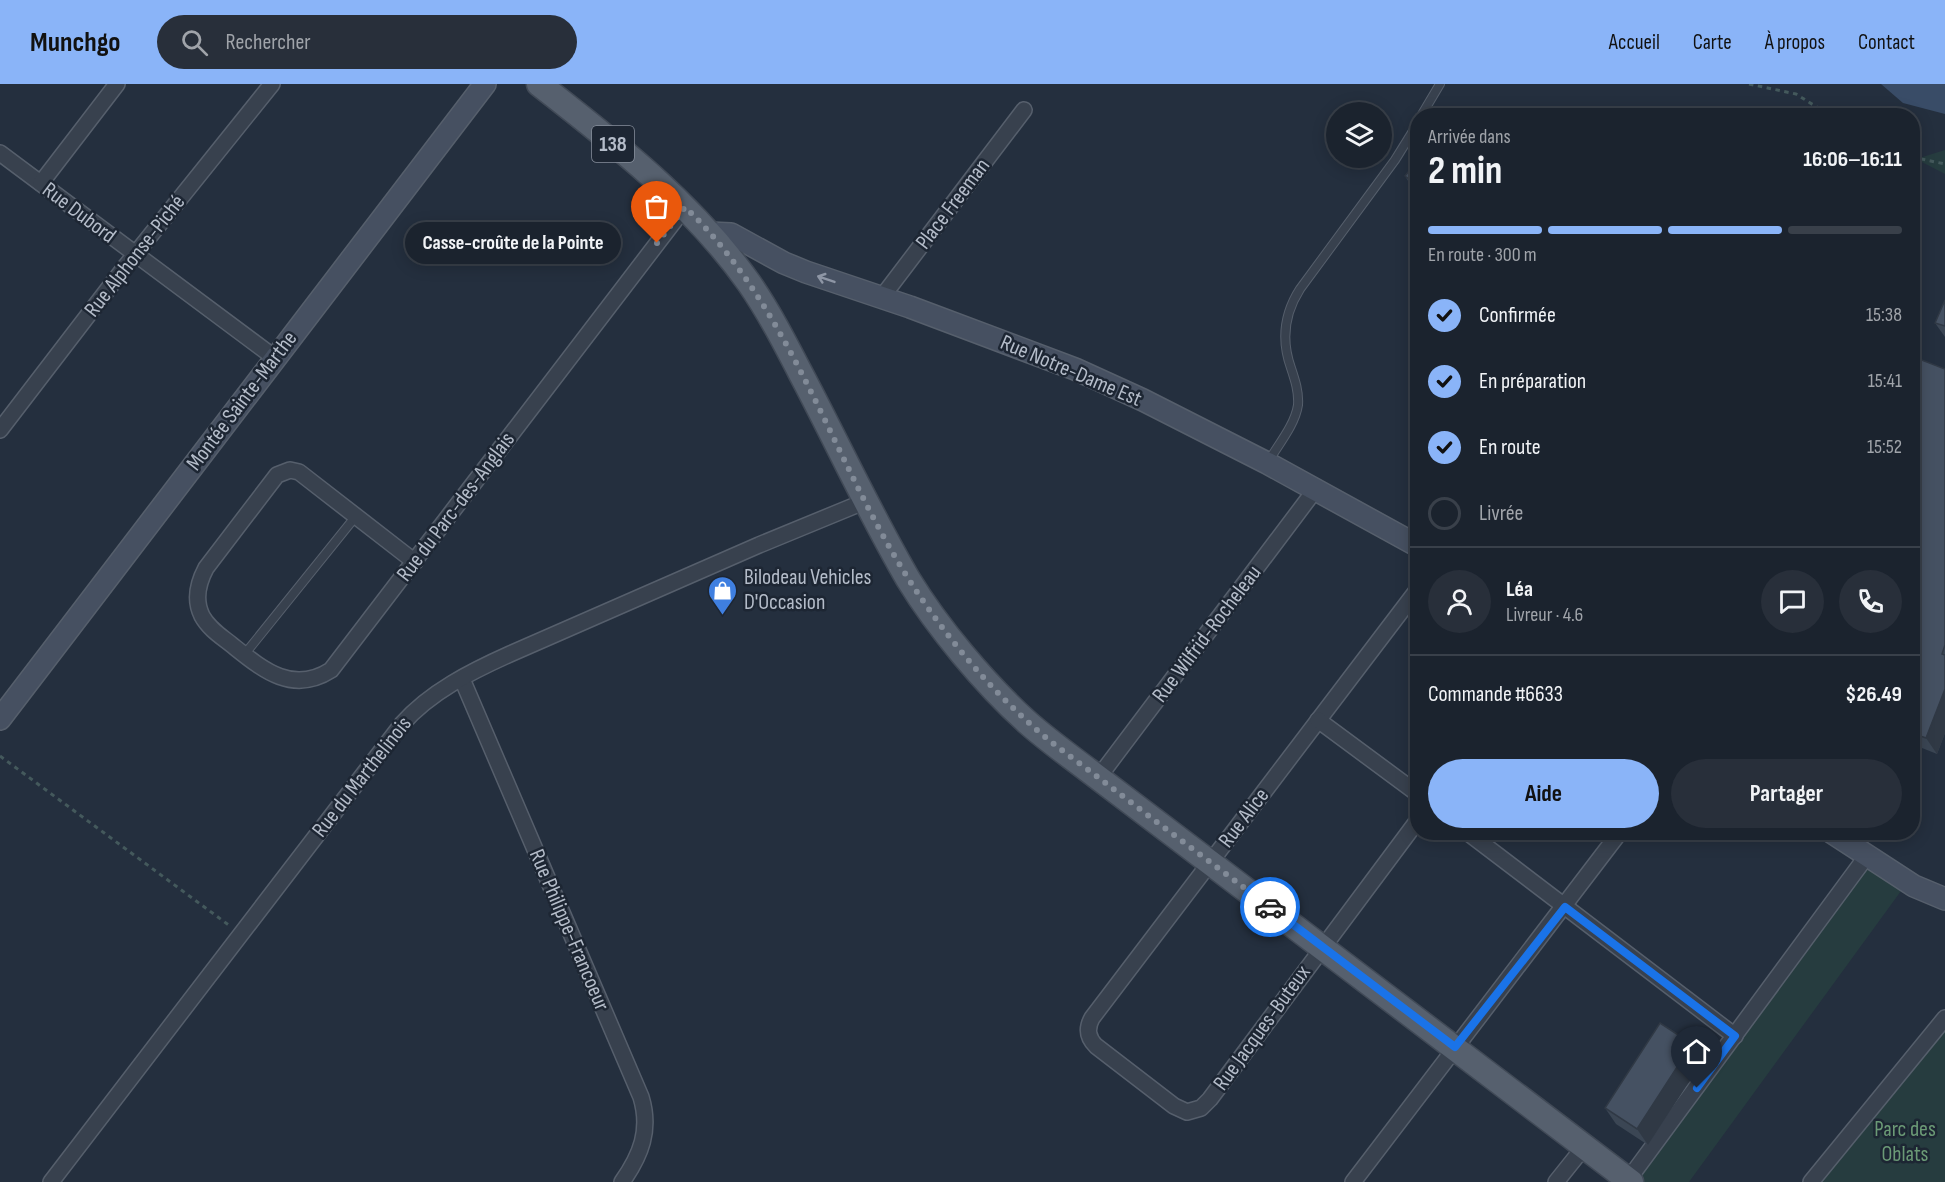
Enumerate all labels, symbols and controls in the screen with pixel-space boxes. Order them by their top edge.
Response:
search box [157,15,577,69]
text: Munchgo [30,26,121,59]
icon: search [178,26,211,59]
text: Rechercher [226,29,311,56]
text: Accueil [1609,30,1660,55]
text: Carte [1693,30,1732,55]
text: À propos [1765,30,1825,55]
text: Contact [1858,30,1915,55]
map controls [1326,102,1392,168]
button: layers [1326,102,1392,168]
text: Arrivée dans [1428,125,1511,149]
road number: 138 [592,126,634,162]
text: 16:06–16:11 [1803,146,1902,173]
text: 2 min [1428,148,1502,195]
street label: Place Freeman [910,153,996,255]
street label: Rue Dubord [37,177,121,249]
pin [631,181,682,243]
street label: Rue Alphonse-Piché [79,189,191,323]
icon: bag [640,190,673,223]
callout: Casse-croûte de la Pointe [405,222,621,264]
text: Casse-croûte de la Pointe [422,231,604,255]
text: En route · 300 m [1428,243,1537,267]
one-way arrow [817,272,836,283]
icon: check [1428,299,1461,332]
text: Confirmée [1479,302,1556,329]
text: 15:38 [1866,303,1902,327]
street label: Montée Sainte-Marthe [181,326,303,476]
street label: Rue Notre-Dame Est [996,329,1146,413]
icon: check [1428,365,1461,398]
text: En préparation [1479,368,1586,395]
text: 15:41 [1868,369,1902,393]
street label: Rue du Parc-des-Anglais [391,427,521,587]
icon: check [1428,431,1461,464]
text: En route [1479,434,1541,461]
text: 15:52 [1867,435,1902,459]
text: Livrée [1479,500,1523,527]
street label: Rue Wilfrid-Rocheleau [1147,560,1267,708]
place label: Bilodeau Vehicles D'Occasion [744,564,872,616]
button: person [1428,570,1491,633]
button: chat [1761,570,1824,633]
button: phone [1839,570,1902,633]
shop icon: Bilodeau Vehicles D'Occasion [707,574,739,616]
text: Léa [1506,576,1533,603]
text: Livreur · 4.6 [1506,603,1583,627]
text: Commande #6633 [1428,681,1563,708]
text: $26.49 [1845,681,1902,708]
street label: Rue du Marthelinois [306,711,418,843]
button: Aide [1428,759,1659,828]
button: Partager [1671,759,1902,828]
street label: Rue Alice [1213,783,1275,853]
street label: Rue Philippe-Francoeur [523,845,615,1015]
courier [1240,877,1300,937]
icon: car [1254,891,1287,924]
street label: Rue Jacques-Buteux [1207,959,1317,1096]
pin [1671,1026,1722,1088]
icon: home [1680,1035,1713,1068]
park label: Parc des Oblats [1874,1116,1936,1168]

